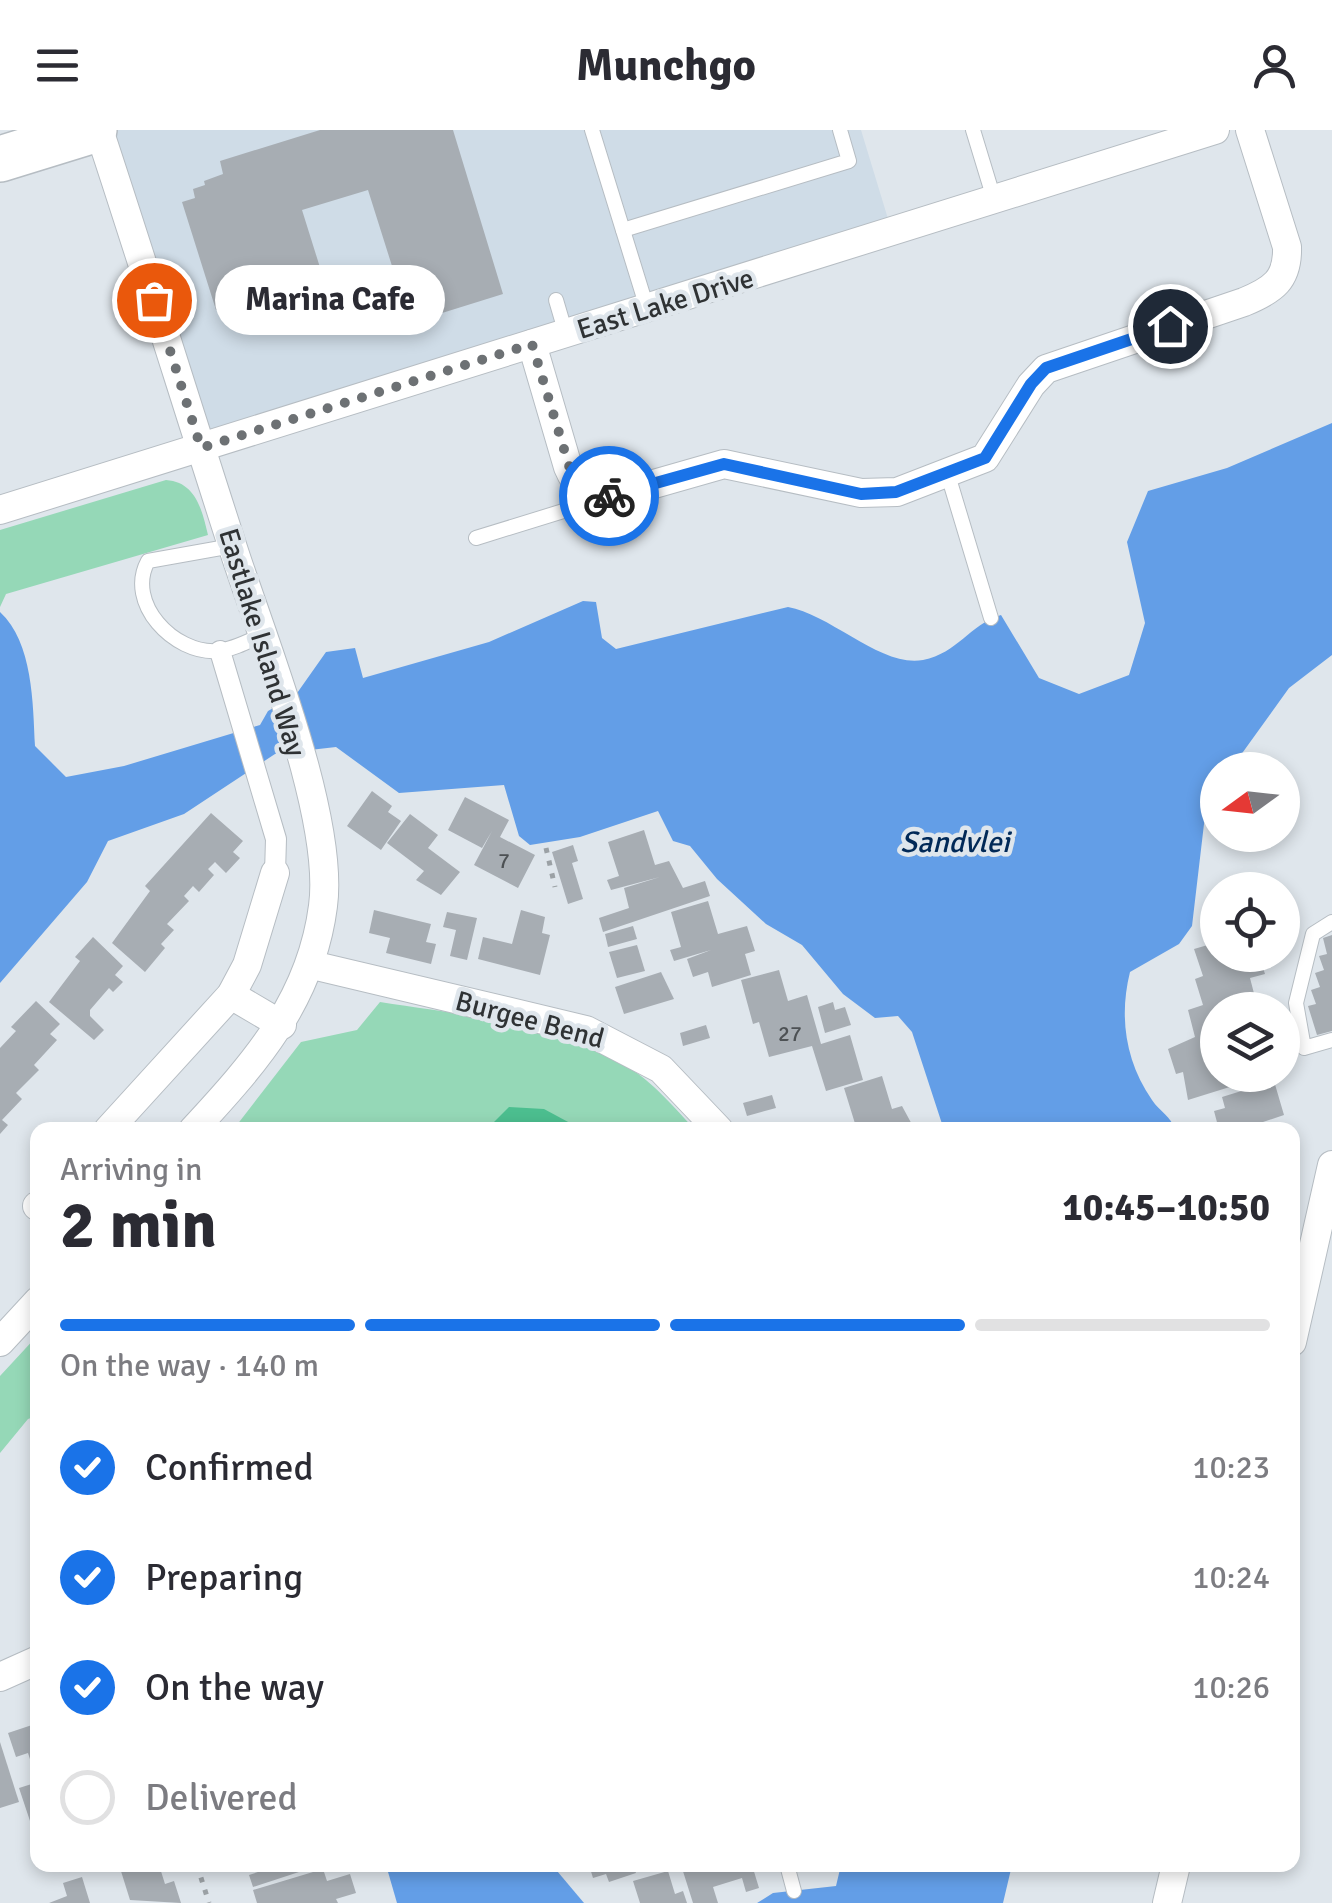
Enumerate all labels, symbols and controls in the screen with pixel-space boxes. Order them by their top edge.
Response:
icon: menu [30,38,85,93]
text: Munchgo [576,38,756,93]
icon: person [1247,38,1302,93]
pin [112,258,197,343]
street label: East Lake Drive [573,261,758,347]
callout: Marina Cafe [214,265,444,335]
icon: bag [127,273,182,328]
text: Marina Cafe [245,280,415,319]
pin [1128,284,1213,369]
icon: home [1143,299,1198,354]
courier [559,446,659,546]
icon: bike [582,469,637,524]
street label: Eastlake Island Way [211,524,313,761]
north arrow [1200,752,1300,852]
map controls [1200,752,1300,1092]
water label: Sandvlei [900,824,1013,861]
house number: 7 [498,847,510,874]
button: locate [1200,872,1300,972]
street label: Burgee Bend [452,984,608,1056]
button: layers [1200,992,1300,1092]
house number: 27 [778,1020,802,1047]
text: Arriving in [60,1150,202,1189]
text: 10:45–10:50 [1062,1184,1270,1231]
text: 2 min [60,1186,217,1266]
text: On the way · 140 m [60,1346,319,1385]
icon: check [60,1440,115,1495]
text: Confirmed [145,1444,314,1491]
text: 10:23 [1192,1448,1270,1487]
icon: check [60,1550,115,1605]
text: Preparing [145,1554,303,1601]
text: 10:24 [1192,1558,1270,1597]
icon: check [60,1660,115,1715]
text: On the way [145,1664,324,1711]
text: 10:26 [1192,1668,1270,1707]
text: Delivered [145,1774,298,1821]

